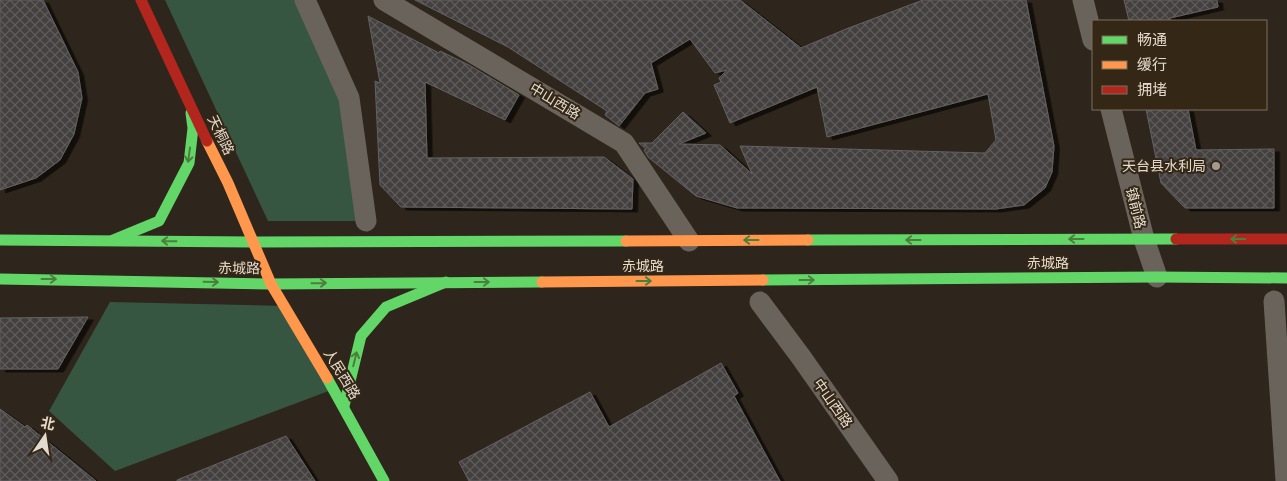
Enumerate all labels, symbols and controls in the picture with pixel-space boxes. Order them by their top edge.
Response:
legend [1092,20,1267,110]
text: 畅通 [1137,31,1167,49]
text: 缓行 [1137,56,1167,74]
street label: 中山西路 [527,80,583,122]
text: 拥堵 [1137,81,1167,99]
street label: 天桐路 [205,113,237,157]
one-way arrow [184,146,194,162]
place label: 天台县水利局 [1122,158,1206,174]
marker: 天台县水利局 [1210,160,1222,172]
street label: 镇前路 [1123,186,1149,230]
one-way arrow [1068,234,1084,244]
one-way arrow [1231,234,1247,244]
one-way arrow [906,235,922,245]
one-way arrow [161,236,177,246]
one-way arrow [743,236,759,245]
street label: 赤城路 [1027,255,1069,271]
street label: 赤城路 [622,258,664,274]
street label: 赤城路 [218,260,260,276]
one-way arrow [40,274,56,284]
one-way arrow [799,275,815,284]
one-way arrow [636,276,652,286]
one-way arrow [474,277,490,287]
one-way arrow [203,278,219,287]
one-way arrow [311,278,327,288]
street label: 人民西路 [321,346,363,402]
one-way arrow [351,352,360,368]
street label: 中山西路 [810,375,856,431]
north arrow [20,411,70,461]
text: 北 [39,414,57,433]

